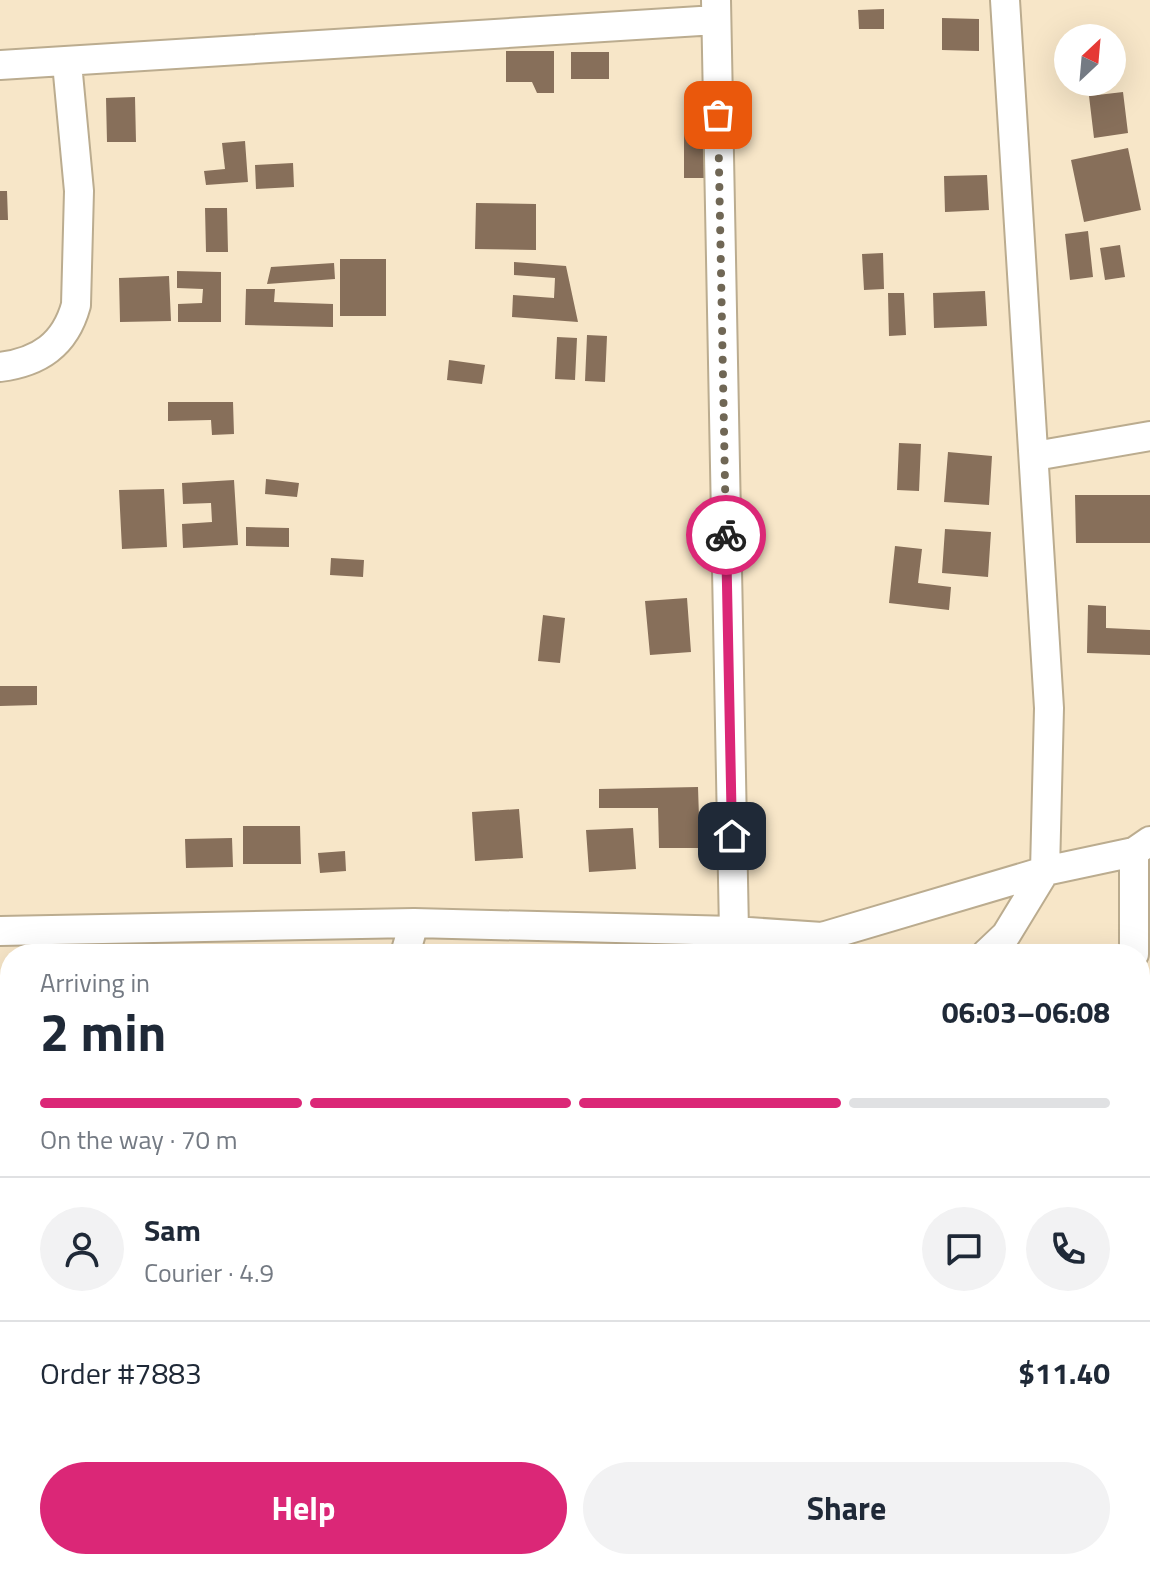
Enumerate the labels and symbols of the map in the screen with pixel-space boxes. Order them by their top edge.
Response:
north arrow [1054,24,1126,96]
pin [684,81,752,149]
courier [686,495,766,575]
pin [698,802,766,870]

